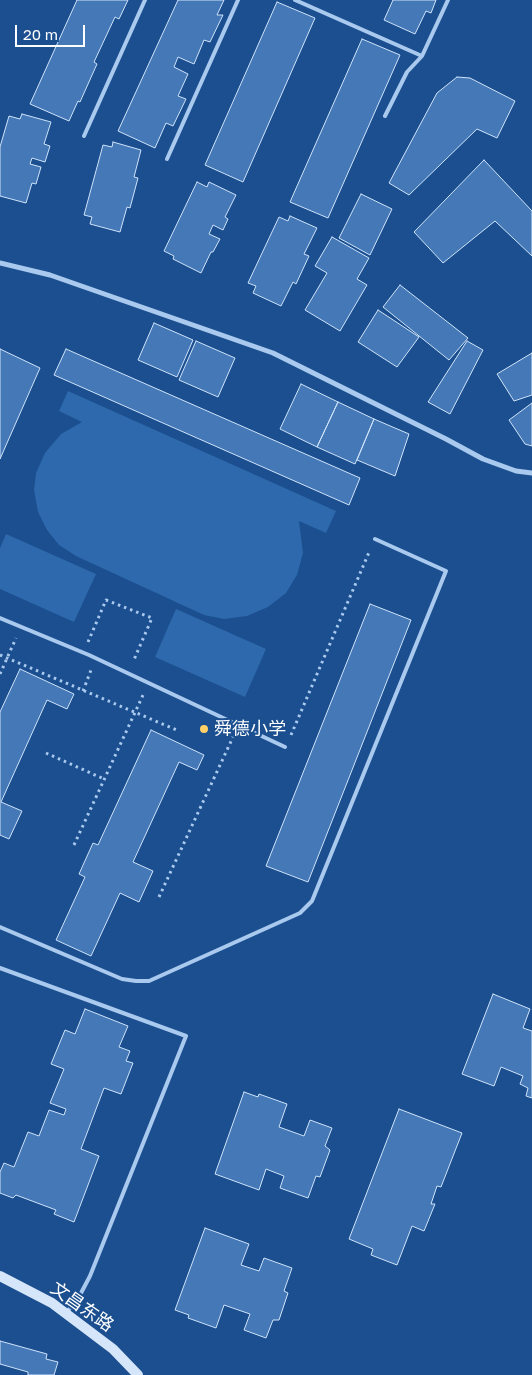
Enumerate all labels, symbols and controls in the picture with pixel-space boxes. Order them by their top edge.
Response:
scale bar [18,15,88,47]
text: 20 m [23,25,58,43]
place label: 舜德小学 [214,718,286,740]
marker: 舜德小学 [198,723,210,735]
street label: 文昌东路 [46,1278,118,1336]

